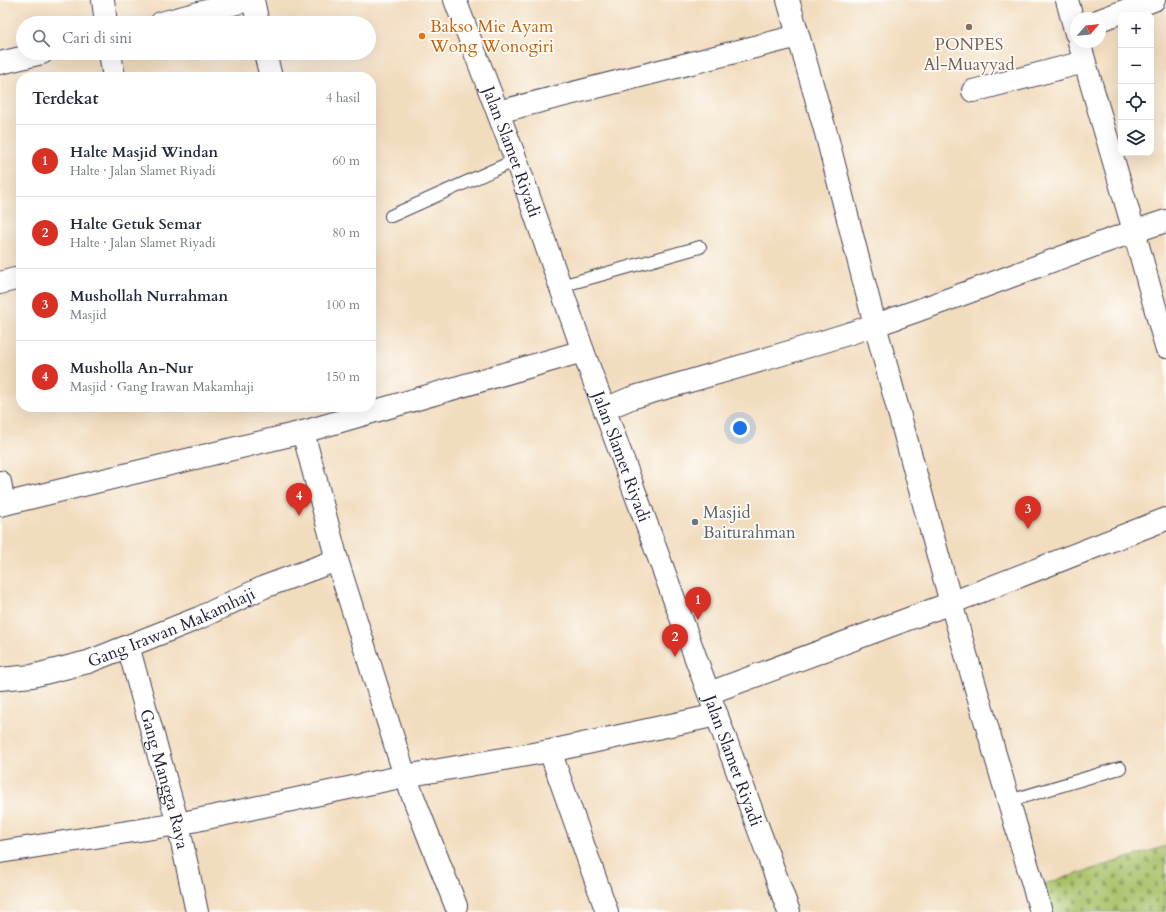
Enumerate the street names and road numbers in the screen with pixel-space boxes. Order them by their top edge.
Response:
street label: Jalan Slamet Riyadi [476,80,546,221]
street label: Jalan Slamet Riyadi [586,385,656,526]
street label: Gang Irawan Makamhaji [84,582,259,673]
street label: Jalan Slamet Riyadi [697,689,768,830]
street label: Gang Mangga Raya [134,706,194,852]

